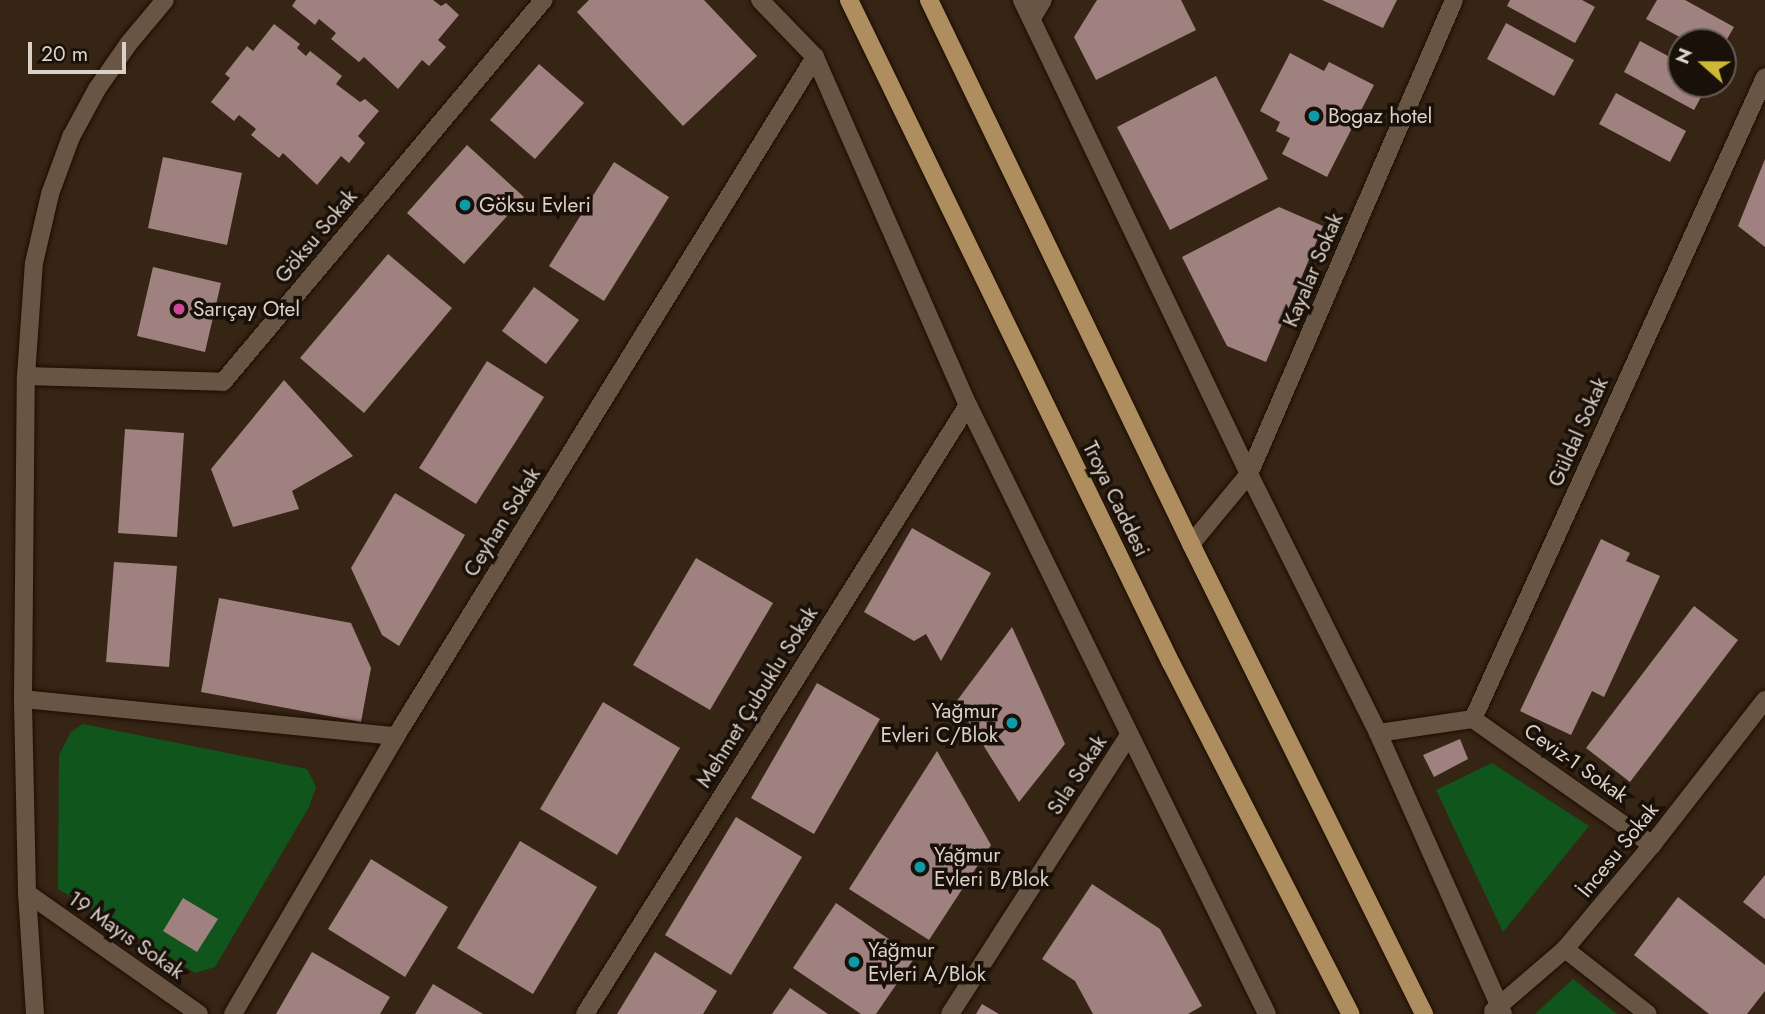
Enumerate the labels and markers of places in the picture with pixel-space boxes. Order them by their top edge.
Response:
place label: Bogaz hotel [1328,103,1432,129]
marker: Bogaz hotel [1306,108,1322,124]
place label: Göksu Evleri [479,192,591,218]
marker: Göksu Evleri [457,197,473,213]
place label: Sarıçay Otel [193,296,300,322]
marker: Sarıçay Otel [171,301,187,317]
place label: Yağmur Evleri C/Blok [880,698,998,748]
marker: Yağmur Evleri C/Blok [1004,715,1020,731]
place label: Yağmur Evleri B/Blok [934,842,1049,892]
marker: Yağmur Evleri B/Blok [912,859,928,875]
place label: Yağmur Evleri A/Blok [868,937,986,987]
marker: Yağmur Evleri A/Blok [846,954,862,970]

